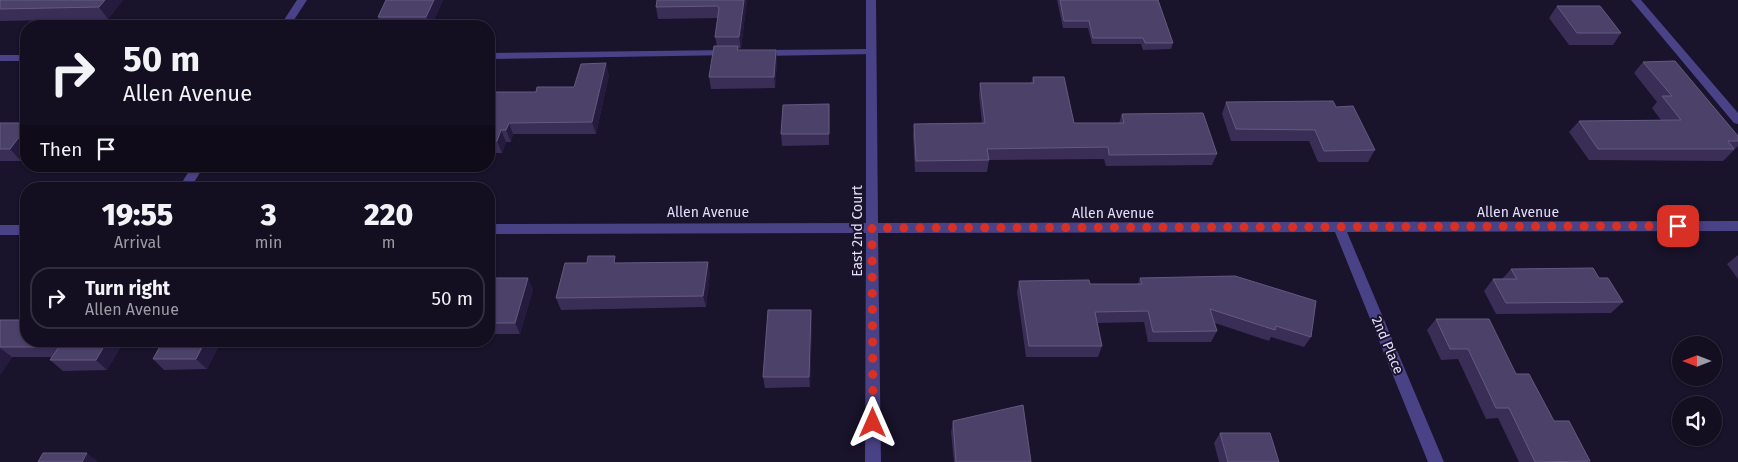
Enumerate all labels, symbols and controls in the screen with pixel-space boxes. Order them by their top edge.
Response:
text: 50 m [123,38,200,80]
icon: right [40,40,105,105]
text: Allen Avenue [123,80,252,107]
icon: arrive [92,135,120,163]
text: Then [40,138,82,161]
street label: East 2nd Court [849,184,866,277]
text: 19:55 [102,197,173,233]
text: 3 [261,197,276,233]
text: 220 [364,197,413,233]
street label: Allen Avenue [667,204,749,221]
street label: Allen Avenue [1477,204,1559,221]
street label: Allen Avenue [1072,205,1154,222]
pin [1657,205,1699,247]
icon: arrive [1664,212,1692,240]
text: Arrival [114,233,161,252]
text: min [255,233,282,252]
text: m [382,233,396,252]
text: Turn right [85,277,170,300]
icon: right [42,284,70,312]
text: 50 m [432,287,473,310]
text: Allen Avenue [85,300,179,319]
street label: 2nd Place [1368,314,1407,377]
north arrow [1672,336,1722,386]
map controls [1672,336,1722,446]
position arrow [846,396,898,448]
button: sound [1672,396,1722,446]

